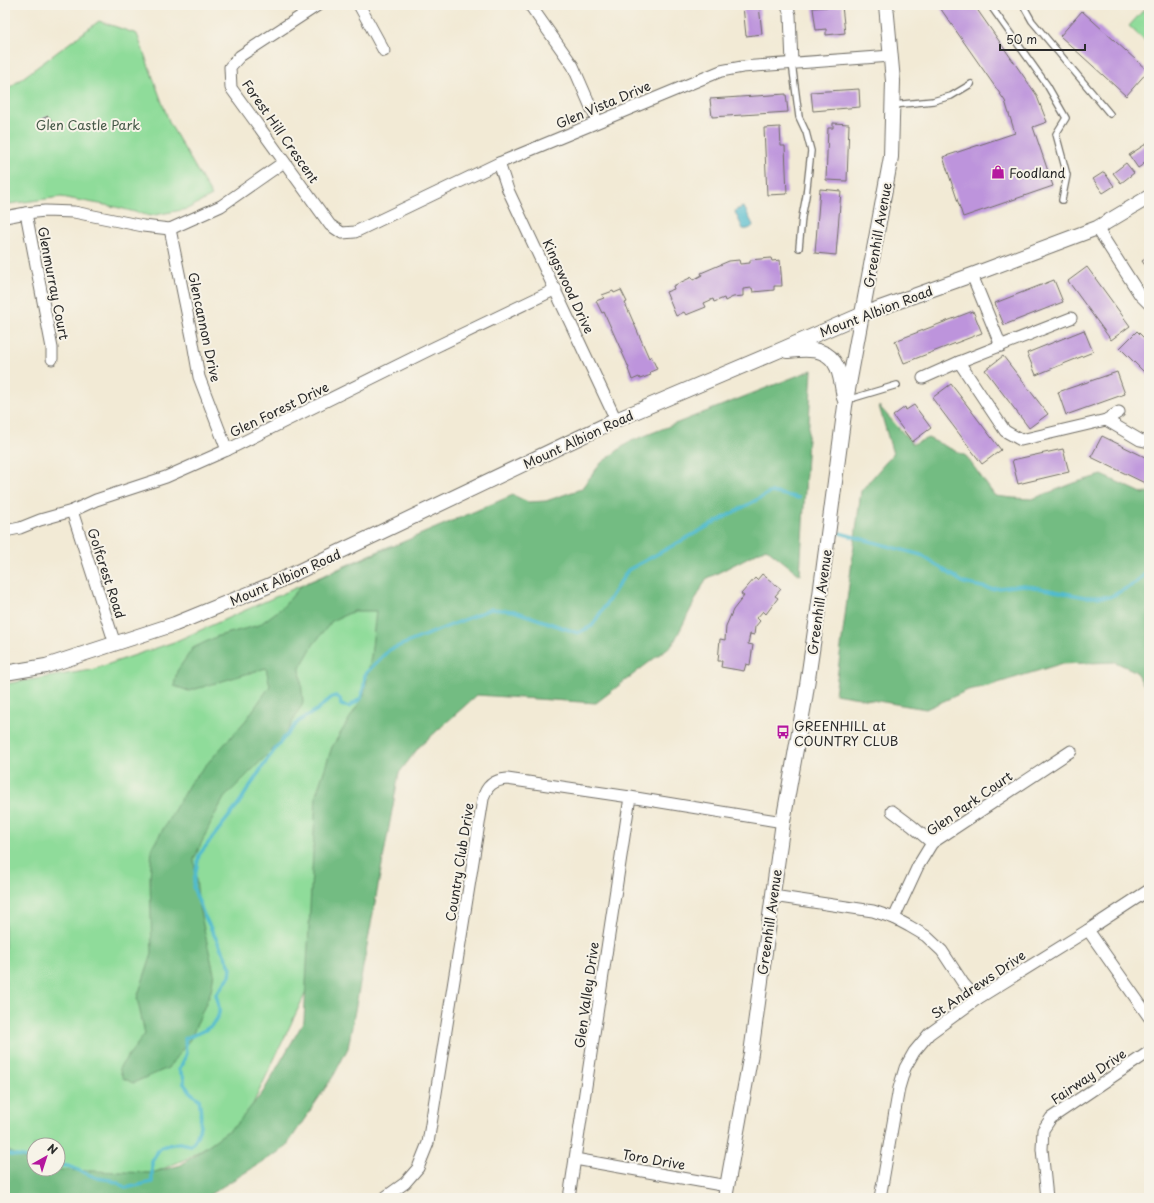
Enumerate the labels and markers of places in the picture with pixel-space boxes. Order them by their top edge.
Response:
place label: Foodland [1009,163,1066,182]
shop icon: Foodland [990,164,1006,180]
place label: GREENHILL at COUNTRY CLUB [794,716,898,750]
bus stop icon: GREENHILL at COUNTRY CLUB [775,724,791,740]

